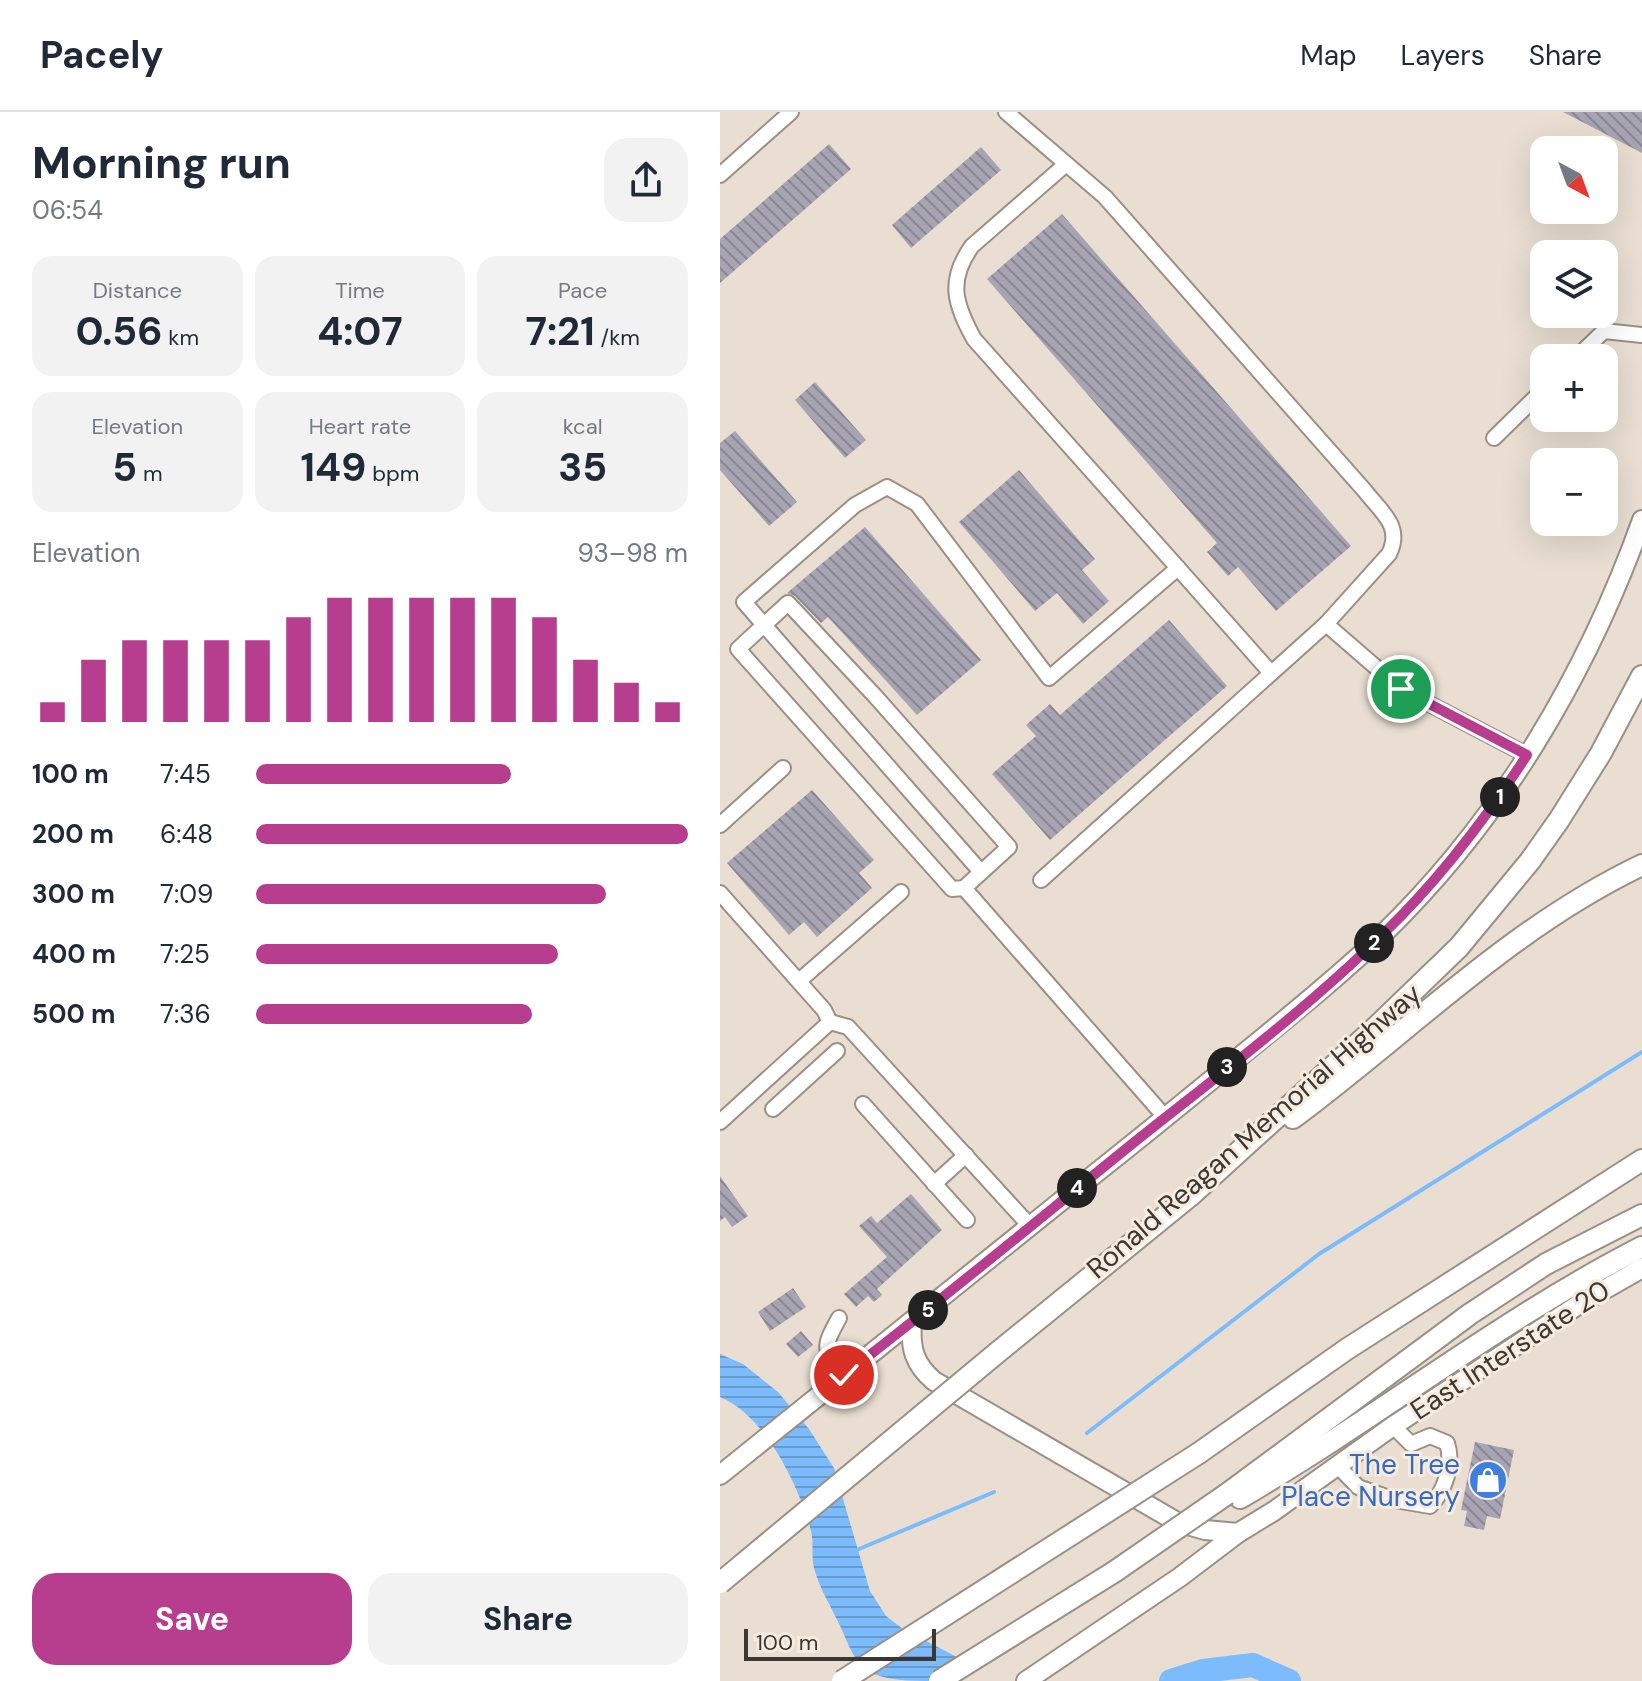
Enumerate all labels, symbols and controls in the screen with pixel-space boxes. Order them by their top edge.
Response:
text: Pacely [40,30,163,80]
text: Map [1300,37,1357,74]
text: Layers [1401,37,1485,74]
text: Share [1529,37,1602,74]
text: Morning run [32,134,291,192]
north arrow [1530,136,1618,224]
map controls [1530,136,1618,536]
button: share [604,138,688,222]
text: 06:54 [32,193,103,227]
button: layers [1530,240,1618,328]
text: Distance [93,276,182,305]
text: Time [335,276,385,305]
text: Pace [558,276,607,305]
text: 0.56 [76,305,163,357]
text: 4:07 [317,305,403,357]
text: 7:21 [525,305,595,357]
text: km [163,323,199,352]
text: /km [595,323,640,352]
button: + [1530,344,1618,432]
text: Elevation [91,412,183,441]
text: Heart rate [309,412,411,441]
text: kcal [563,412,603,441]
text: 5 [112,441,137,493]
text: 149 [301,441,366,493]
text: 35 [558,441,607,493]
button: − [1530,448,1618,536]
text: m [137,459,163,488]
text: bpm [366,459,419,488]
text: Elevation [32,536,140,570]
text: 93–98 m [578,536,688,570]
pin [1367,655,1435,723]
icon: arrive [1379,667,1423,711]
text: 100 m [32,757,109,791]
text: 7:45 [160,757,211,791]
pin: 1 [1480,777,1520,817]
text: 1 [1496,782,1504,811]
text: 200 m [32,817,114,851]
text: 6:48 [160,817,213,851]
text: 300 m [32,877,115,911]
text: 7:09 [160,877,213,911]
pin: 2 [1354,923,1394,963]
text: 2 [1368,928,1380,957]
text: 400 m [32,937,116,971]
text: 7:25 [160,937,210,971]
street label: Ronald Reagan Memorial Highway [1079,975,1429,1287]
text: 500 m [32,997,115,1031]
text: 7:36 [160,997,211,1031]
pin: 3 [1207,1047,1247,1087]
text: 3 [1220,1052,1234,1081]
pin: 4 [1057,1168,1097,1208]
text: 4 [1070,1173,1084,1202]
street label: East Interstate 20 [1403,1272,1617,1428]
pin: 5 [908,1290,948,1330]
text: 5 [921,1295,935,1324]
pin [810,1341,878,1409]
icon: check [822,1353,866,1397]
place label: The Tree Place Nursery [1281,1446,1460,1515]
shop icon: The Tree Place Nursery [1467,1459,1509,1501]
button: Save [32,1573,352,1665]
button: Share [368,1573,688,1665]
scale bar [744,1625,936,1661]
text: 100 m [756,1628,818,1657]

